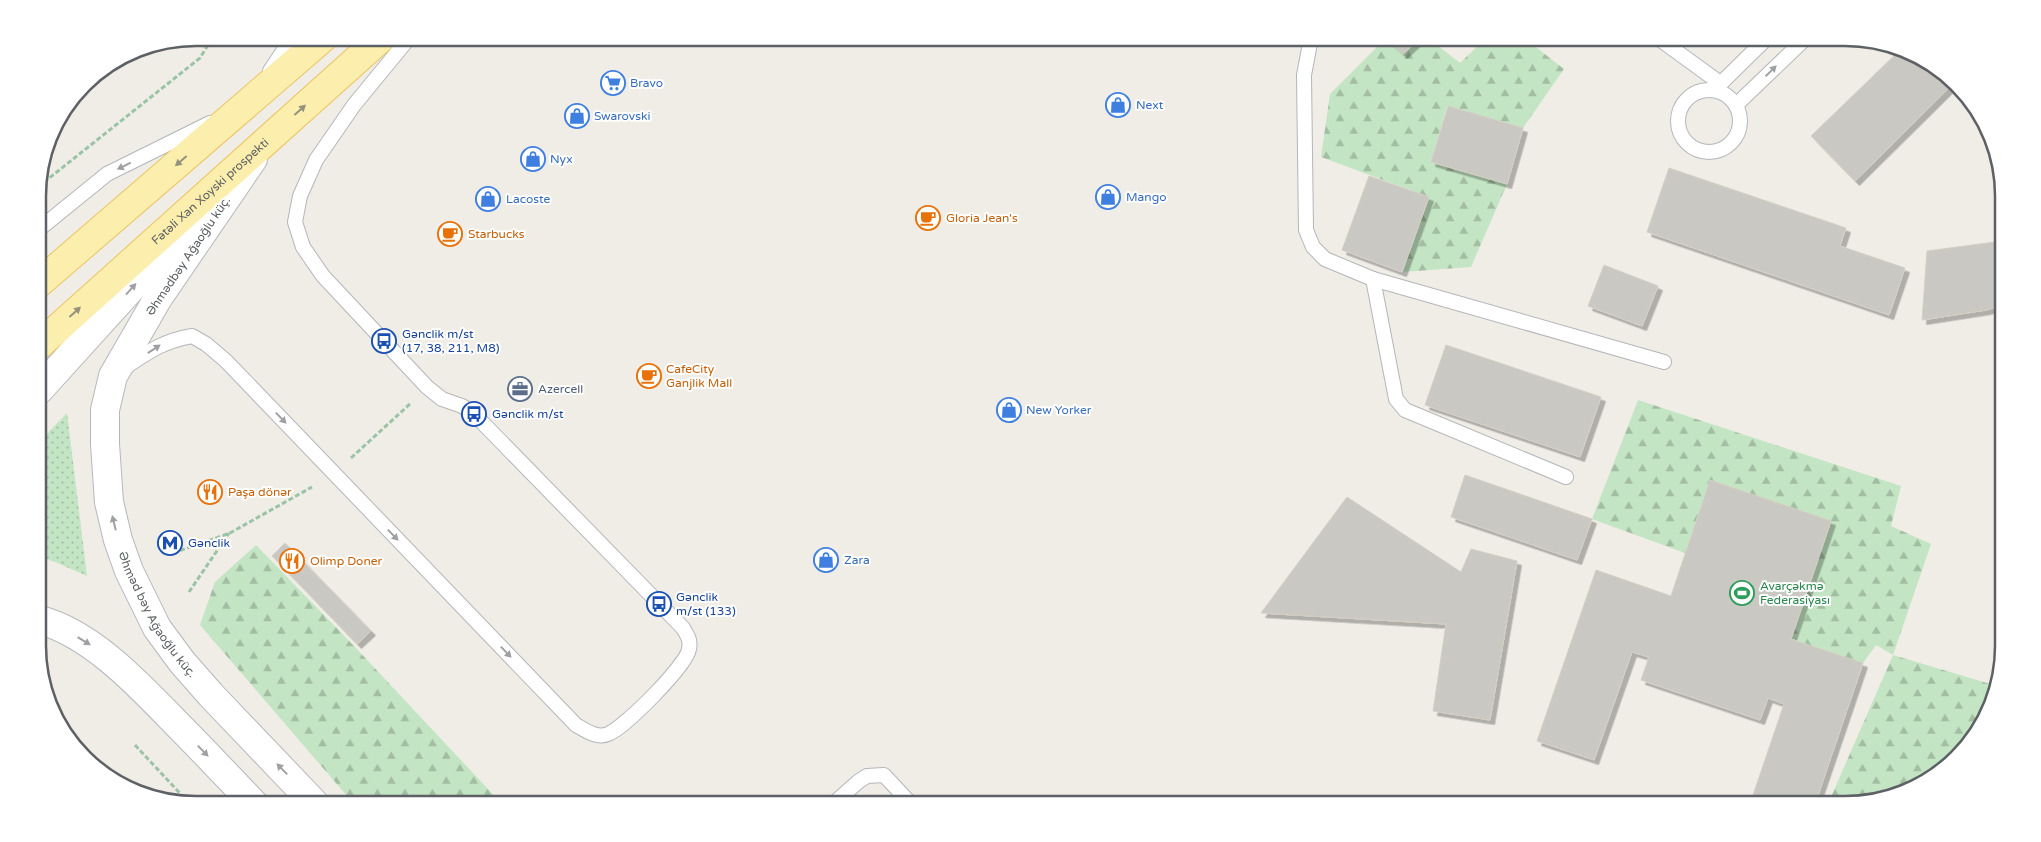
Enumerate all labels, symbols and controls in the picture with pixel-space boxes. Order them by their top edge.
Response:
one-way arrow [1765,66,1777,78]
supermarket icon: Bravo [600,70,626,96]
place label: Bravo [630,76,663,90]
shop icon: Next [1105,92,1131,118]
place label: Next [1136,98,1164,112]
shop icon: Swarovski [564,103,590,129]
one-way arrow [293,104,305,116]
place label: Swarovski [594,109,650,123]
street label: Fətəli Xan Xoyski prospekti [149,135,272,247]
shop icon: Nyx [520,146,546,172]
place label: Nyx [550,152,573,166]
one-way arrow [174,156,187,167]
one-way arrow [117,162,131,170]
shop icon: Mango [1095,184,1121,210]
shop icon: Lacoste [475,186,501,212]
place label: Mango [1126,190,1167,204]
place label: Lacoste [506,192,551,206]
street label: Əhmədbəy Ağaoğlu küç. [143,194,233,318]
cafe icon: Gloria Jean's [915,205,941,231]
place label: Gloria Jean's [946,211,1018,225]
cafe icon: Starbucks [437,221,463,247]
place label: Starbucks [468,227,525,241]
one-way arrow [125,283,137,295]
one-way arrow [68,306,80,318]
place label: Gənclik m/st (17, 38, 211, M8) [402,327,500,355]
bus stop icon: Gənclik m/st (17, 38, 211, M8) [371,328,397,354]
one-way arrow [147,344,160,353]
place label: CafeCity Ganjlik Mall [666,362,732,390]
cafe icon: CafeCity Ganjlik Mall [636,363,662,389]
office icon: Azercell [507,376,533,402]
place label: Azercell [538,382,583,396]
shop icon: New Yorker [996,397,1022,423]
bus stop icon: Gənclik m/st [461,401,487,427]
place label: New Yorker [1026,403,1092,417]
place label: Gənclik m/st [492,407,564,421]
one-way arrow [275,412,287,424]
restaurant icon: Paşa dönər [197,479,223,505]
place label: Paşa dönər [228,485,292,499]
one-way arrow [110,516,118,531]
one-way arrow [387,529,399,541]
metro station icon: Gənclik [157,530,183,556]
place label: Gənclik [188,536,231,550]
shop icon: Zara [813,547,839,573]
restaurant icon: Olimp Doner [279,548,305,574]
street label: Əhməd bəy Ağaoğlu küç. [116,549,199,680]
place label: Zara [844,553,870,567]
place label: Olimp Doner [310,554,383,568]
place label: Avarçəkmə Federasiyası [1760,579,1830,607]
sports icon: Avarçəkmə Federasiyası [1729,580,1755,606]
place label: Gənclik m/st (133) [676,590,736,618]
bus stop icon: Gənclik m/st (133) [646,591,672,617]
one-way arrow [77,637,90,646]
one-way arrow [500,646,512,658]
one-way arrow [197,745,209,757]
one-way arrow [276,764,288,776]

